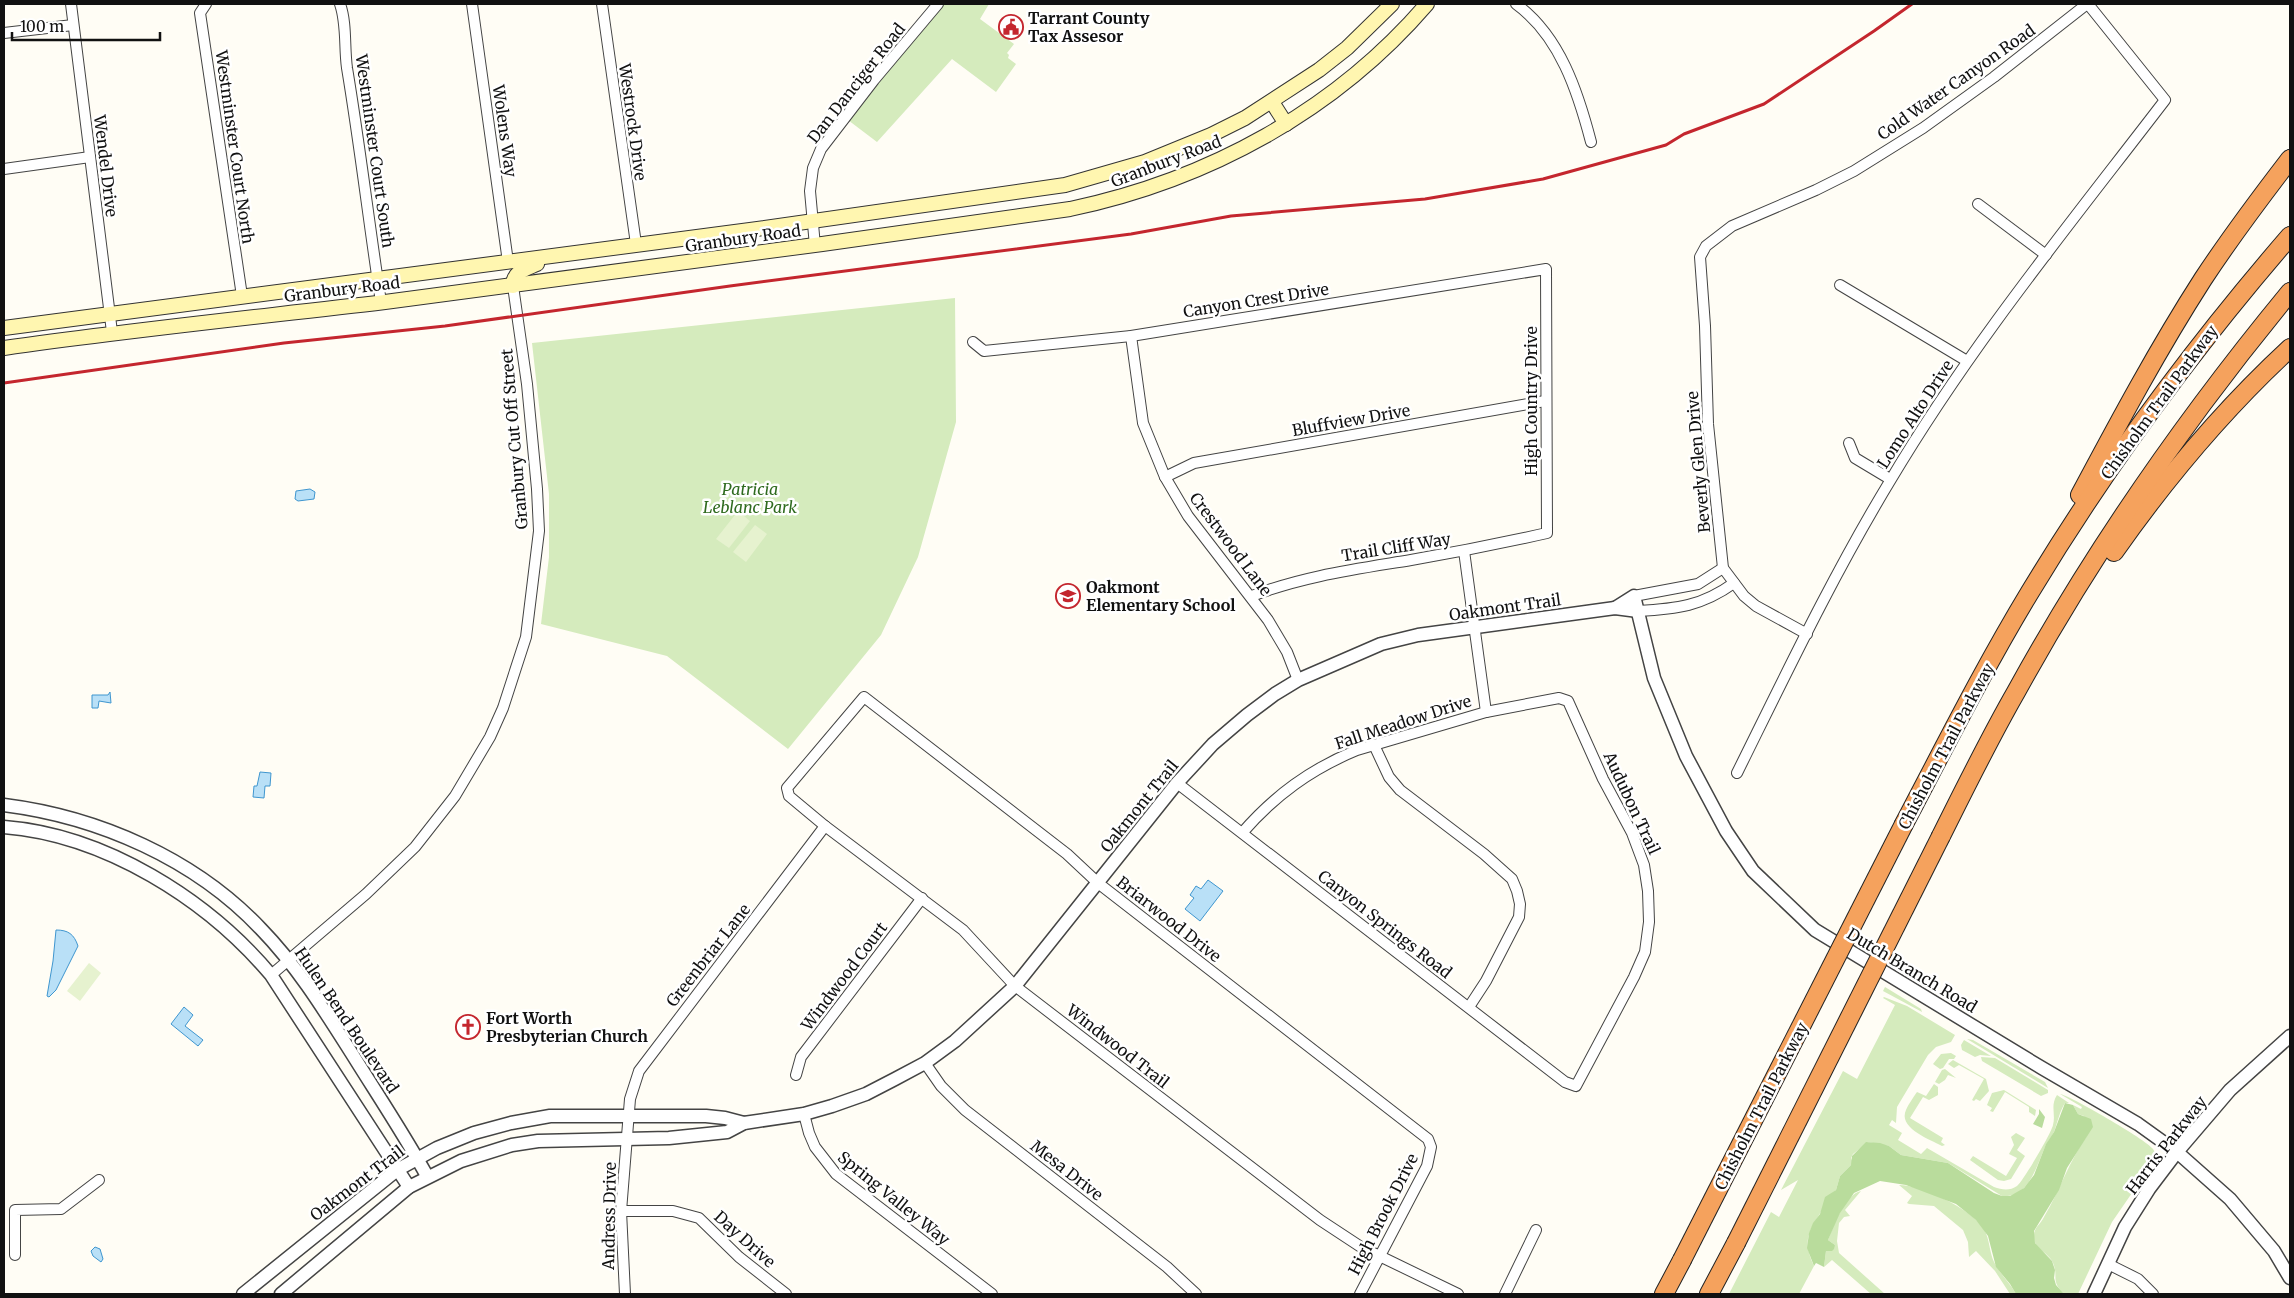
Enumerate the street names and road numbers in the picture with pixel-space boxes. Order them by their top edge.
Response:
street label: Dan Danciger Road [803,19,909,147]
street label: Cold Water Canyon Road [1873,20,2039,144]
street label: Westminster Court North [211,48,259,245]
street label: Westminster Court South [351,52,399,249]
street label: Westrock Drive [615,61,651,182]
street label: Wolens Way [488,83,521,179]
street label: Wendel Drive [90,113,122,218]
street label: Granbury Road [1108,131,1224,191]
street label: Granbury Road [684,220,802,256]
street label: Granbury Road [283,272,401,306]
street label: Canyon Crest Drive [1182,279,1330,321]
street label: Chisholm Trail Parkway [2096,321,2222,483]
street label: High Country Drive [1521,326,1541,476]
street label: Granbury Cut Off Street [496,347,532,530]
street label: Lomo Alto Drive [1873,356,1957,472]
street label: Beverly Glen Drive [1682,390,1714,534]
street label: Bluffview Drive [1290,400,1412,440]
street label: Crestwood Lane [1186,488,1276,600]
street label: Trail Cliff Way [1340,528,1453,565]
street label: Oakmont Trail [1448,589,1562,625]
street label: Chisholm Trail Parkway [1894,659,1999,833]
street label: Fall Meadow Drive [1332,691,1474,753]
street label: Audubon Trail [1599,748,1664,857]
street label: Oakmont Trail [1096,756,1182,856]
street label: Canyon Springs Road [1314,866,1456,983]
street label: Briarwood Drive [1113,872,1225,966]
street label: Greenbriar Lane [662,900,754,1010]
street label: Windwood Court [796,917,892,1035]
street label: Dutch Branch Road [1843,923,1981,1017]
street label: Hulen Bend Boulevard [291,943,403,1097]
street label: Windwood Trail [1062,999,1173,1092]
street label: Chisholm Trail Parkway [1710,1018,1812,1193]
street label: Harris Parkway [2121,1091,2211,1198]
street label: Mesa Drive [1027,1136,1107,1204]
street label: Oakmont Trail [306,1141,408,1225]
street label: Spring Valley Way [834,1147,955,1250]
street label: High Brook Drive [1344,1150,1422,1278]
street label: Andress Drive [598,1162,620,1271]
street label: Day Drive [710,1206,780,1272]

